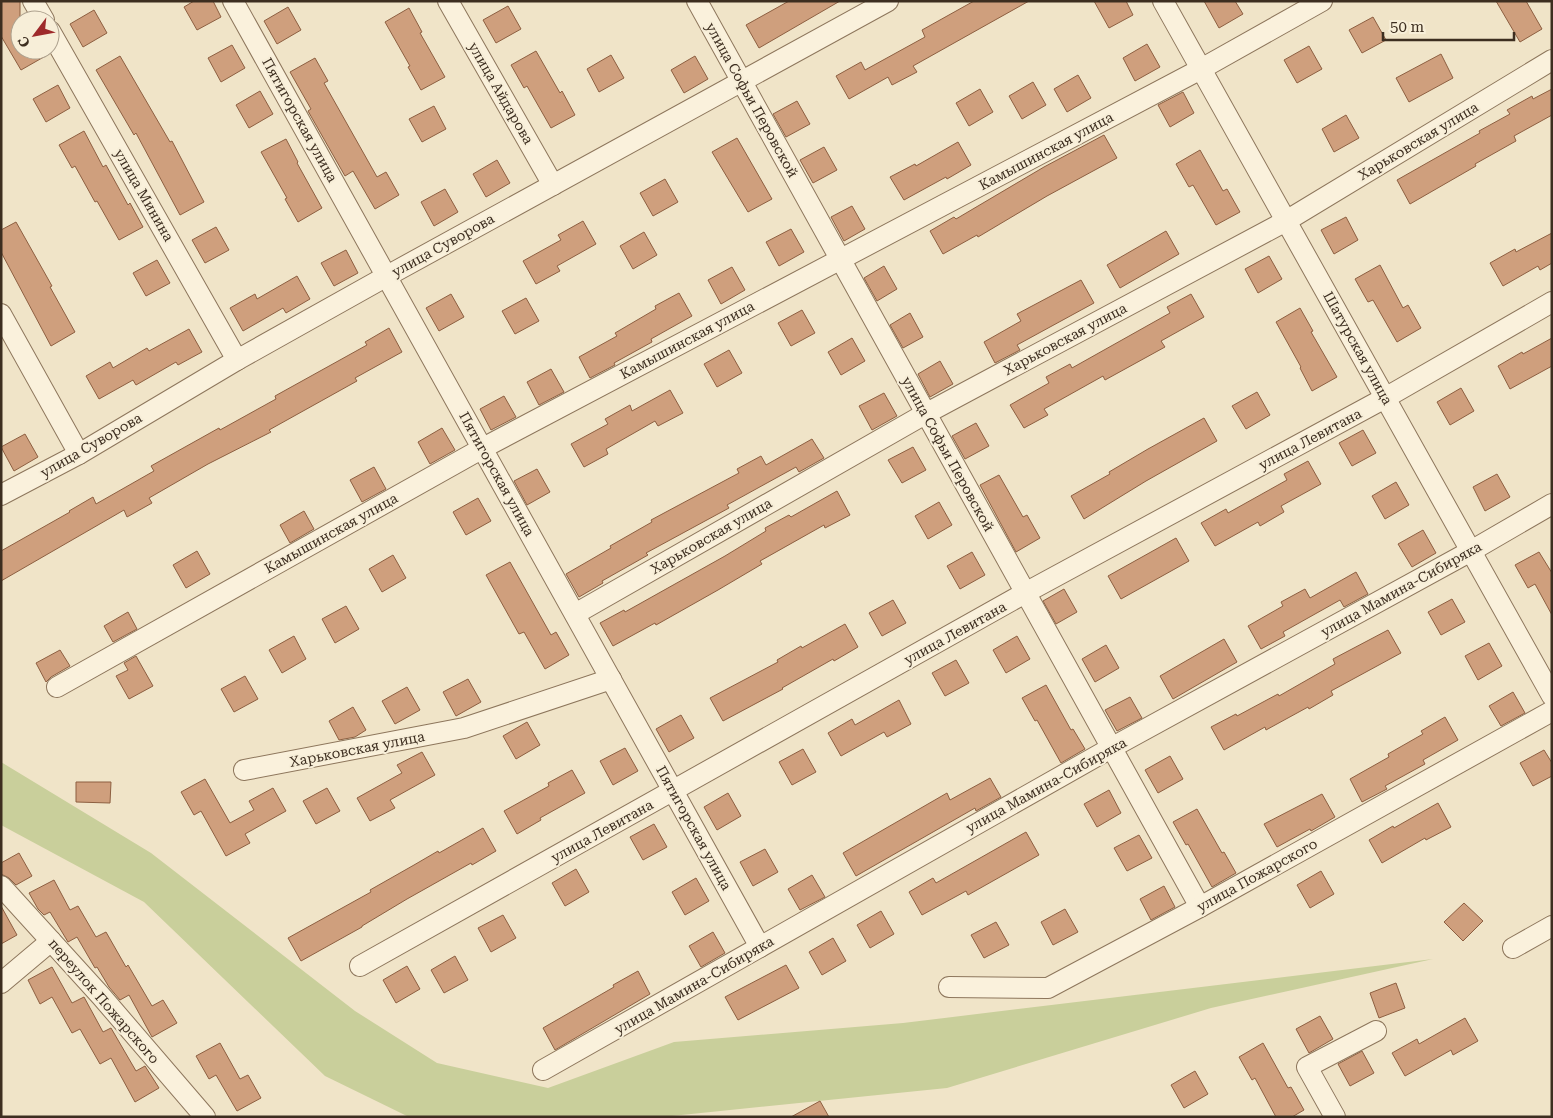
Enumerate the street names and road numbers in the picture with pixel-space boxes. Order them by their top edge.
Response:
street label: улица Софьи Перовской [703,20,801,180]
street label: улица Айдарова [465,39,537,147]
street label: Пятигорская улица [259,55,341,185]
street label: Харьковская улица [1355,99,1481,183]
street label: Камышинская улица [976,109,1116,193]
street label: улица Минина [111,146,177,244]
street label: улица Суворова [389,210,497,280]
street label: Шатурская улица [1320,289,1396,408]
street label: Камышинская улица [617,298,757,382]
street label: Харьковская улица [1001,300,1130,378]
street label: улица Софьи Перовской [899,374,997,534]
street label: улица Левитана [1256,405,1365,473]
street label: улица Суворова [37,409,145,481]
street label: Пятигорская улица [456,409,538,539]
street label: Камышинская улица [262,490,401,576]
street label: Харьковская улица [648,495,775,577]
street label: улица Мамина-Сибиряка [1318,538,1484,640]
street label: улица Левитана [901,598,1009,668]
street label: Харьковская улица [288,728,426,770]
street label: улица Мамина-Сибиряка [963,734,1129,836]
street label: Пятигорская улица [653,763,735,893]
street label: улица Левитана [548,796,656,866]
street label: улица Пожарского [1194,835,1320,915]
street label: улица Мамина-Сибиряка [612,933,777,1037]
street label: переулок Пожарского [45,935,163,1067]

